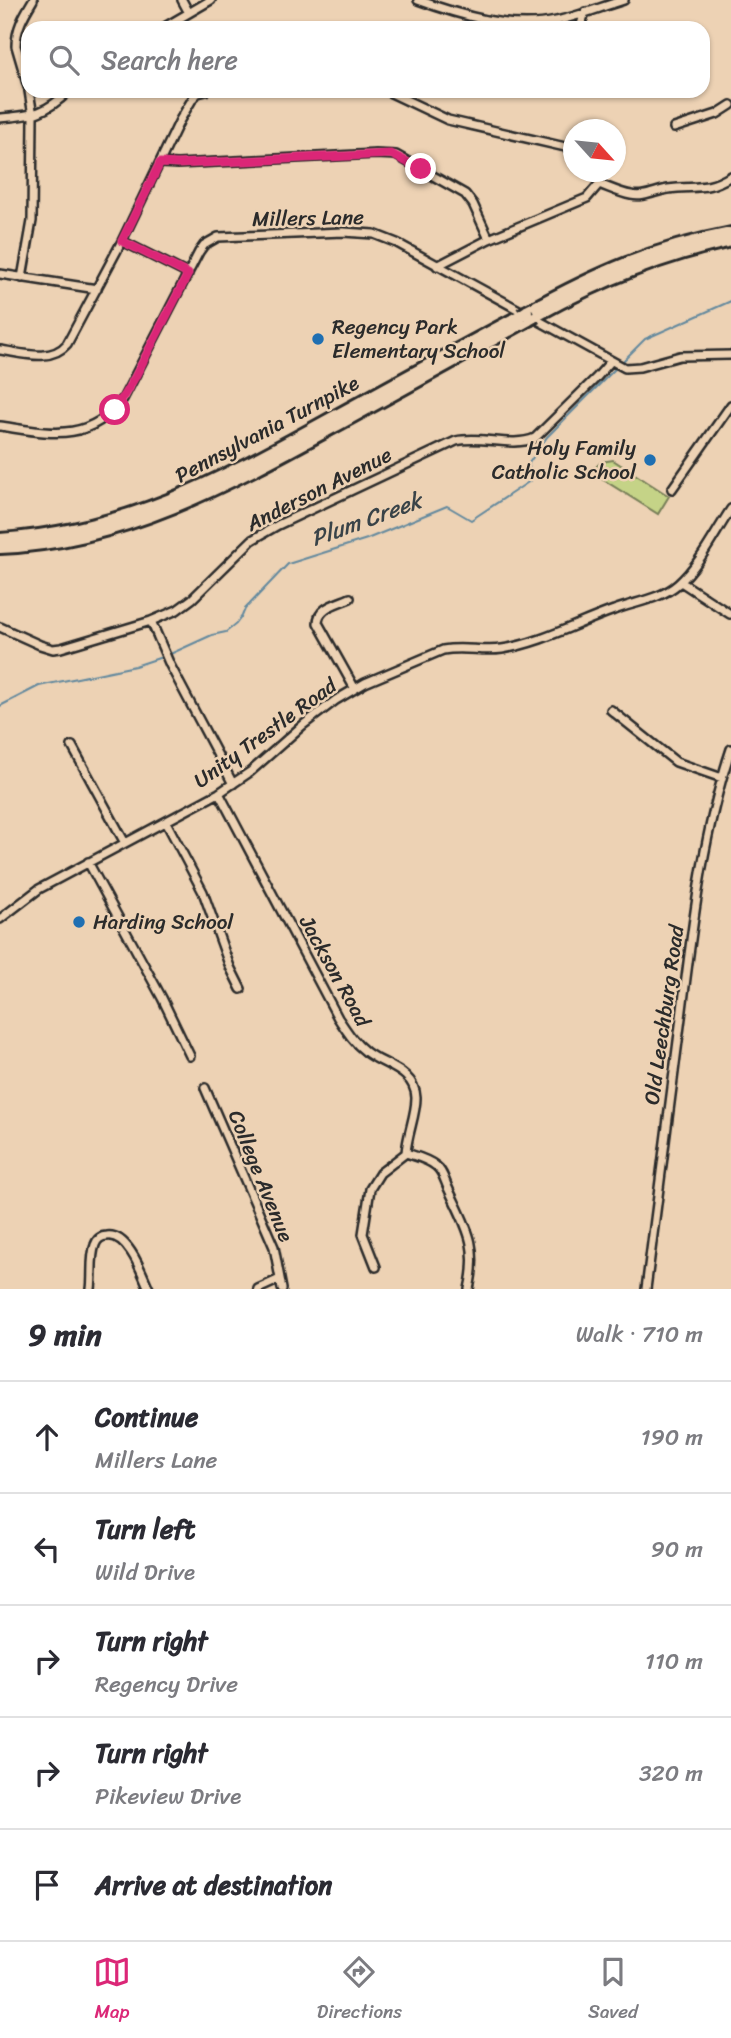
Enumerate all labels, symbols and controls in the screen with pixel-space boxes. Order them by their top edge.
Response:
search box [21,21,710,98]
text: Search here [101,37,238,83]
icon: search [45,41,83,79]
north arrow [563,119,626,182]
route end [405,153,436,184]
street label: Millers Lane [252,198,364,238]
place label: Regency Park Elementary School [332,308,506,370]
marker: Regency Park Elementary School [310,331,326,347]
street label: Pennsylvania Turnpike [168,364,366,494]
route start [99,394,130,425]
place label: Holy Family Catholic School [492,429,637,491]
street label: Anderson Avenue [238,436,399,543]
marker: Holy Family Catholic School [642,452,658,468]
water label: Plum Creek [305,480,430,558]
street label: Unity Trestle Road [185,666,347,798]
place label: Harding School [93,903,234,941]
street label: Jackson Road [288,907,382,1036]
marker: Harding School [71,914,87,930]
street label: Old Leechburg Road [633,921,696,1107]
street label: College Avenue [217,1104,305,1248]
text: 9 min [28,1308,102,1362]
text: Walk · 710 m [576,1314,703,1355]
text: Continue [95,1394,198,1440]
text: 190 m [641,1417,703,1458]
icon: ahead [28,1418,66,1456]
text: Millers Lane [95,1440,217,1481]
text: Turn left [95,1506,195,1552]
text: 90 m [651,1529,703,1570]
icon: left [28,1530,66,1568]
text: Wild Drive [95,1552,195,1593]
text: Turn right [95,1618,208,1664]
text: 110 m [645,1641,703,1682]
icon: right [28,1642,66,1680]
text: Regency Drive [95,1664,238,1705]
text: Turn right [95,1730,208,1776]
text: 320 m [639,1753,703,1794]
icon: right [28,1754,66,1792]
text: Pikeview Drive [95,1776,241,1817]
text: Arrive at destination [95,1862,332,1908]
icon: arrive [28,1866,66,1904]
tab: Map [93,1953,131,2028]
tab: Directions [317,1953,402,2028]
tab: Saved [588,1953,638,2028]

